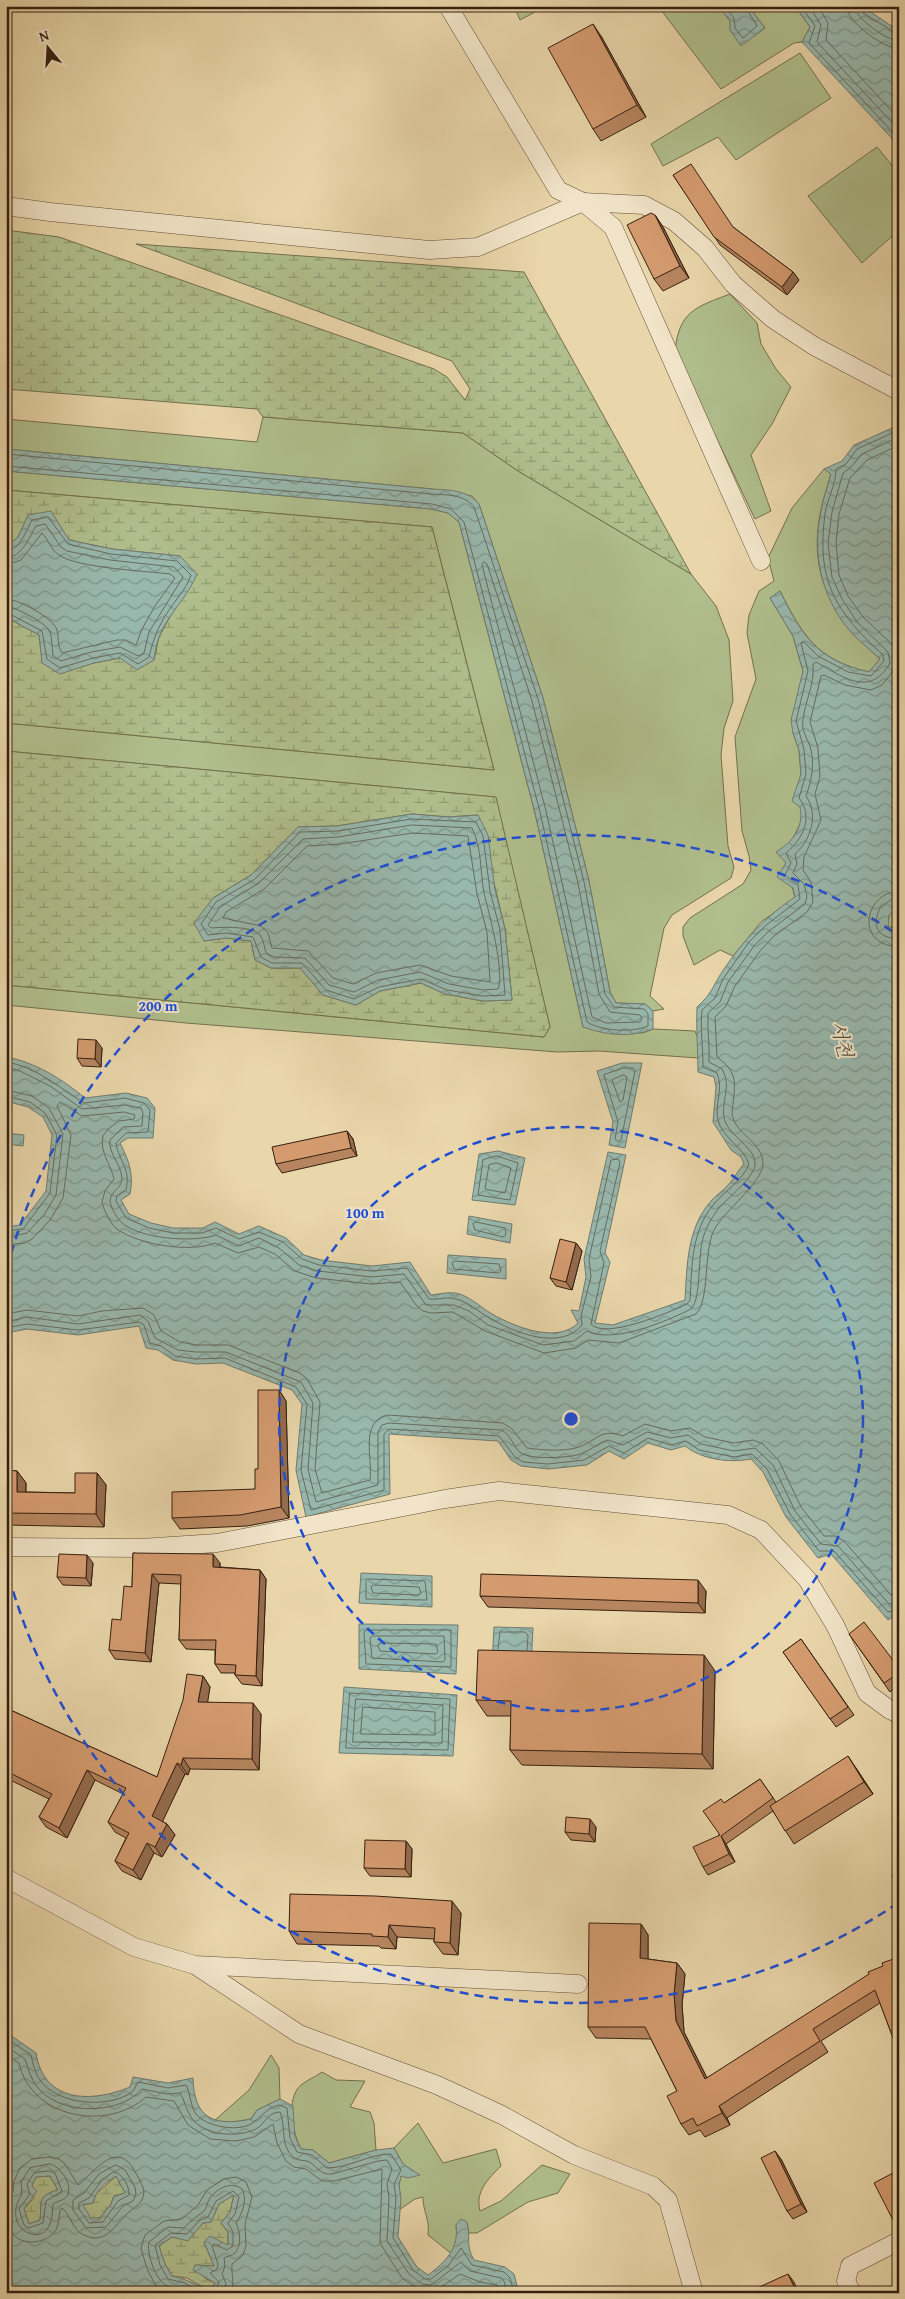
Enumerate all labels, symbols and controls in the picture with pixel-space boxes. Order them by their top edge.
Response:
north arrow [22,22,72,72]
text: N [36,24,52,47]
text: 200 m [138,995,178,1016]
water label: 서천 [824,1018,860,1062]
text: 100 m [345,1202,385,1223]
centre of rings [562,1410,580,1428]

